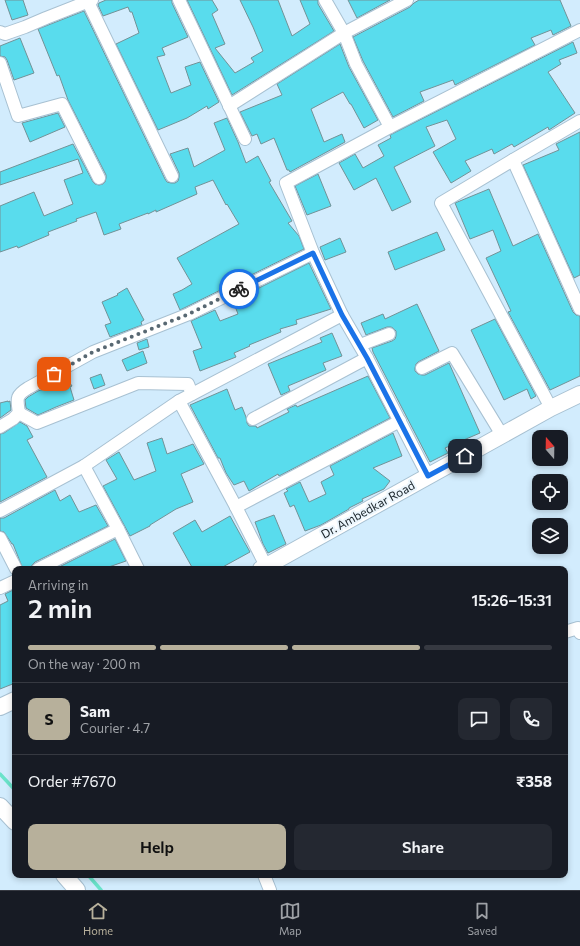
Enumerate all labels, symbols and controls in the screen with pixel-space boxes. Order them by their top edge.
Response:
courier [219,269,259,309]
icon: bike [228,278,250,300]
pin [37,357,71,391]
icon: bag [43,363,65,385]
north arrow [532,430,568,466]
map controls [532,430,568,554]
pin [448,439,482,473]
icon: home [454,445,476,467]
button: locate [532,474,568,510]
street label: Dr. Ambedkar Road [318,477,417,541]
button: layers [532,518,568,554]
text: Arriving in [28,577,88,593]
text: 15:26–15:31 [472,591,552,609]
text: 2 min [28,592,92,623]
text: On the way · 200 m [28,656,140,672]
button: chat [458,698,500,740]
button: phone [510,698,552,740]
text: Sam [80,702,110,720]
text: S [44,710,54,728]
text: Courier · 4.7 [80,720,150,736]
text: Order #7670 [28,772,116,790]
text: ₹358 [516,772,552,790]
button: Help [28,824,286,870]
button: Share [294,824,552,870]
tab: Home [83,900,113,937]
tab: Map [279,900,302,937]
tab: Saved [467,900,497,937]

